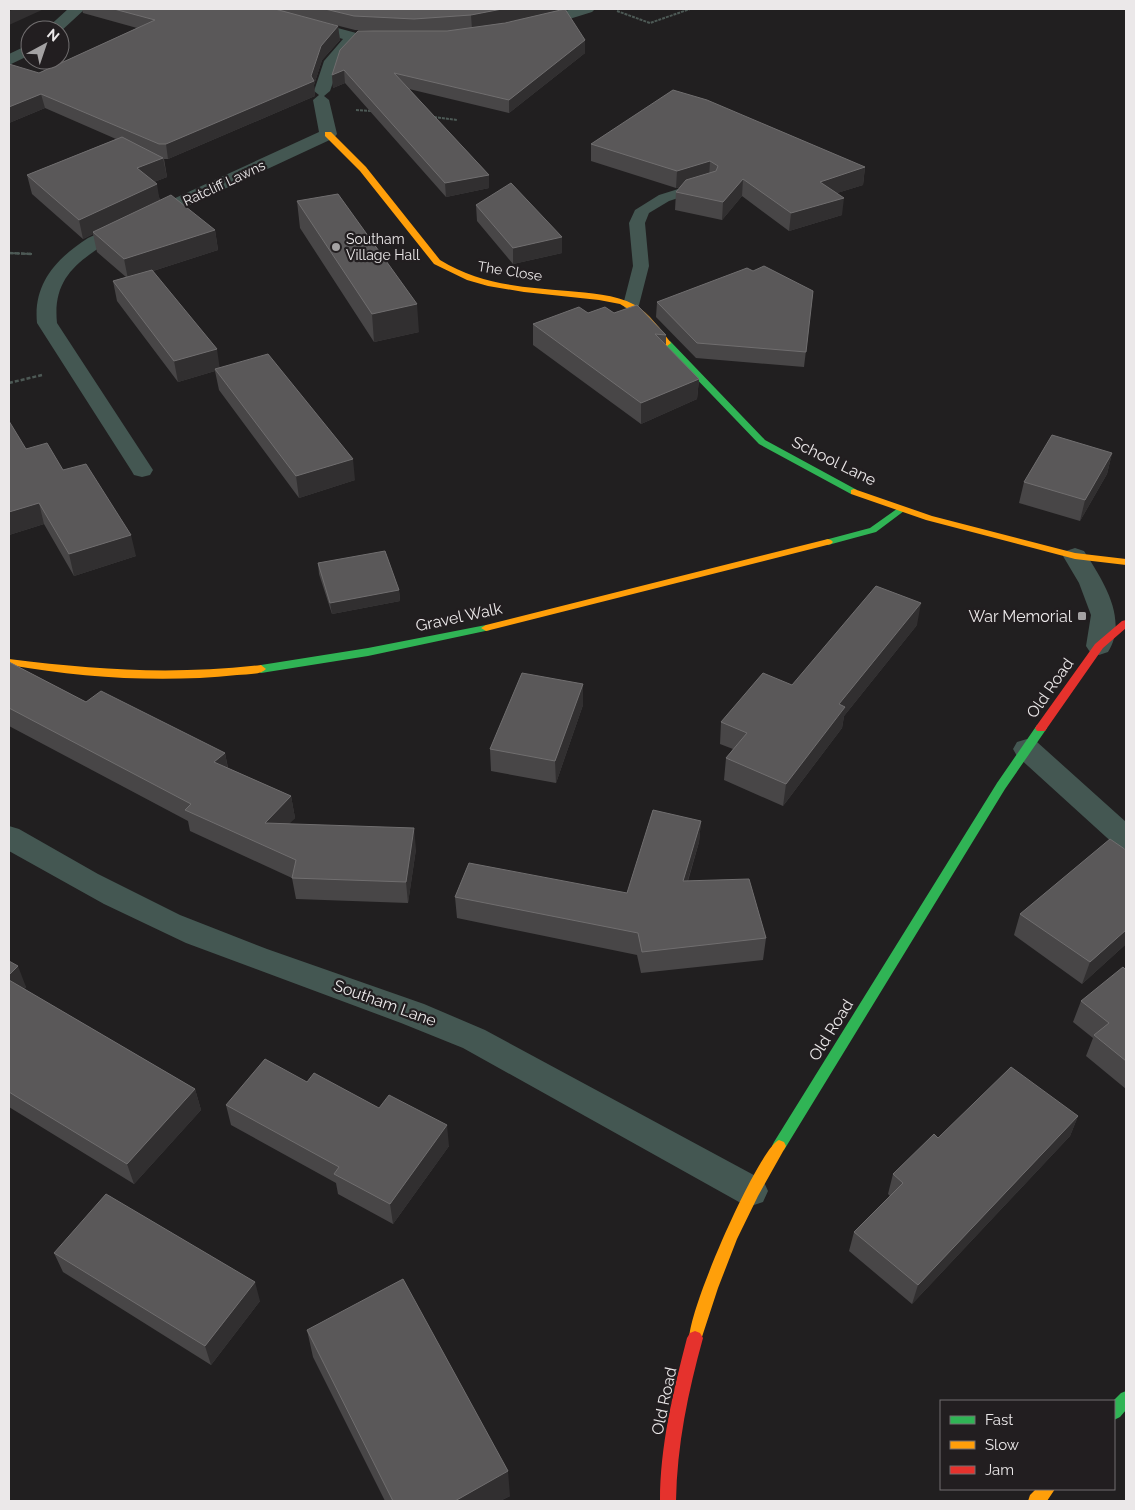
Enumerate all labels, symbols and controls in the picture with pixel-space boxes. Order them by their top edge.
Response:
north arrow [20,20,70,70]
text: N [44,25,63,45]
street label: Ratcliff Lawns [180,157,268,209]
place label: Southam Village Hall [346,231,420,263]
marker: Southam Village Hall [330,241,342,253]
street label: The Close [477,258,543,284]
street label: School Lane [789,432,879,490]
street label: Gravel Walk [414,598,505,635]
place label: War Memorial [968,607,1073,626]
marker: War Memorial [1076,610,1088,622]
street label: Old Road [1022,654,1078,722]
street label: Southam Lane [331,976,439,1030]
street label: Old Road [805,996,857,1064]
street label: Old Road [648,1365,680,1437]
legend [940,1400,1115,1490]
text: Fast [985,1411,1013,1429]
text: Slow [985,1436,1019,1454]
text: Jam [985,1461,1014,1479]

